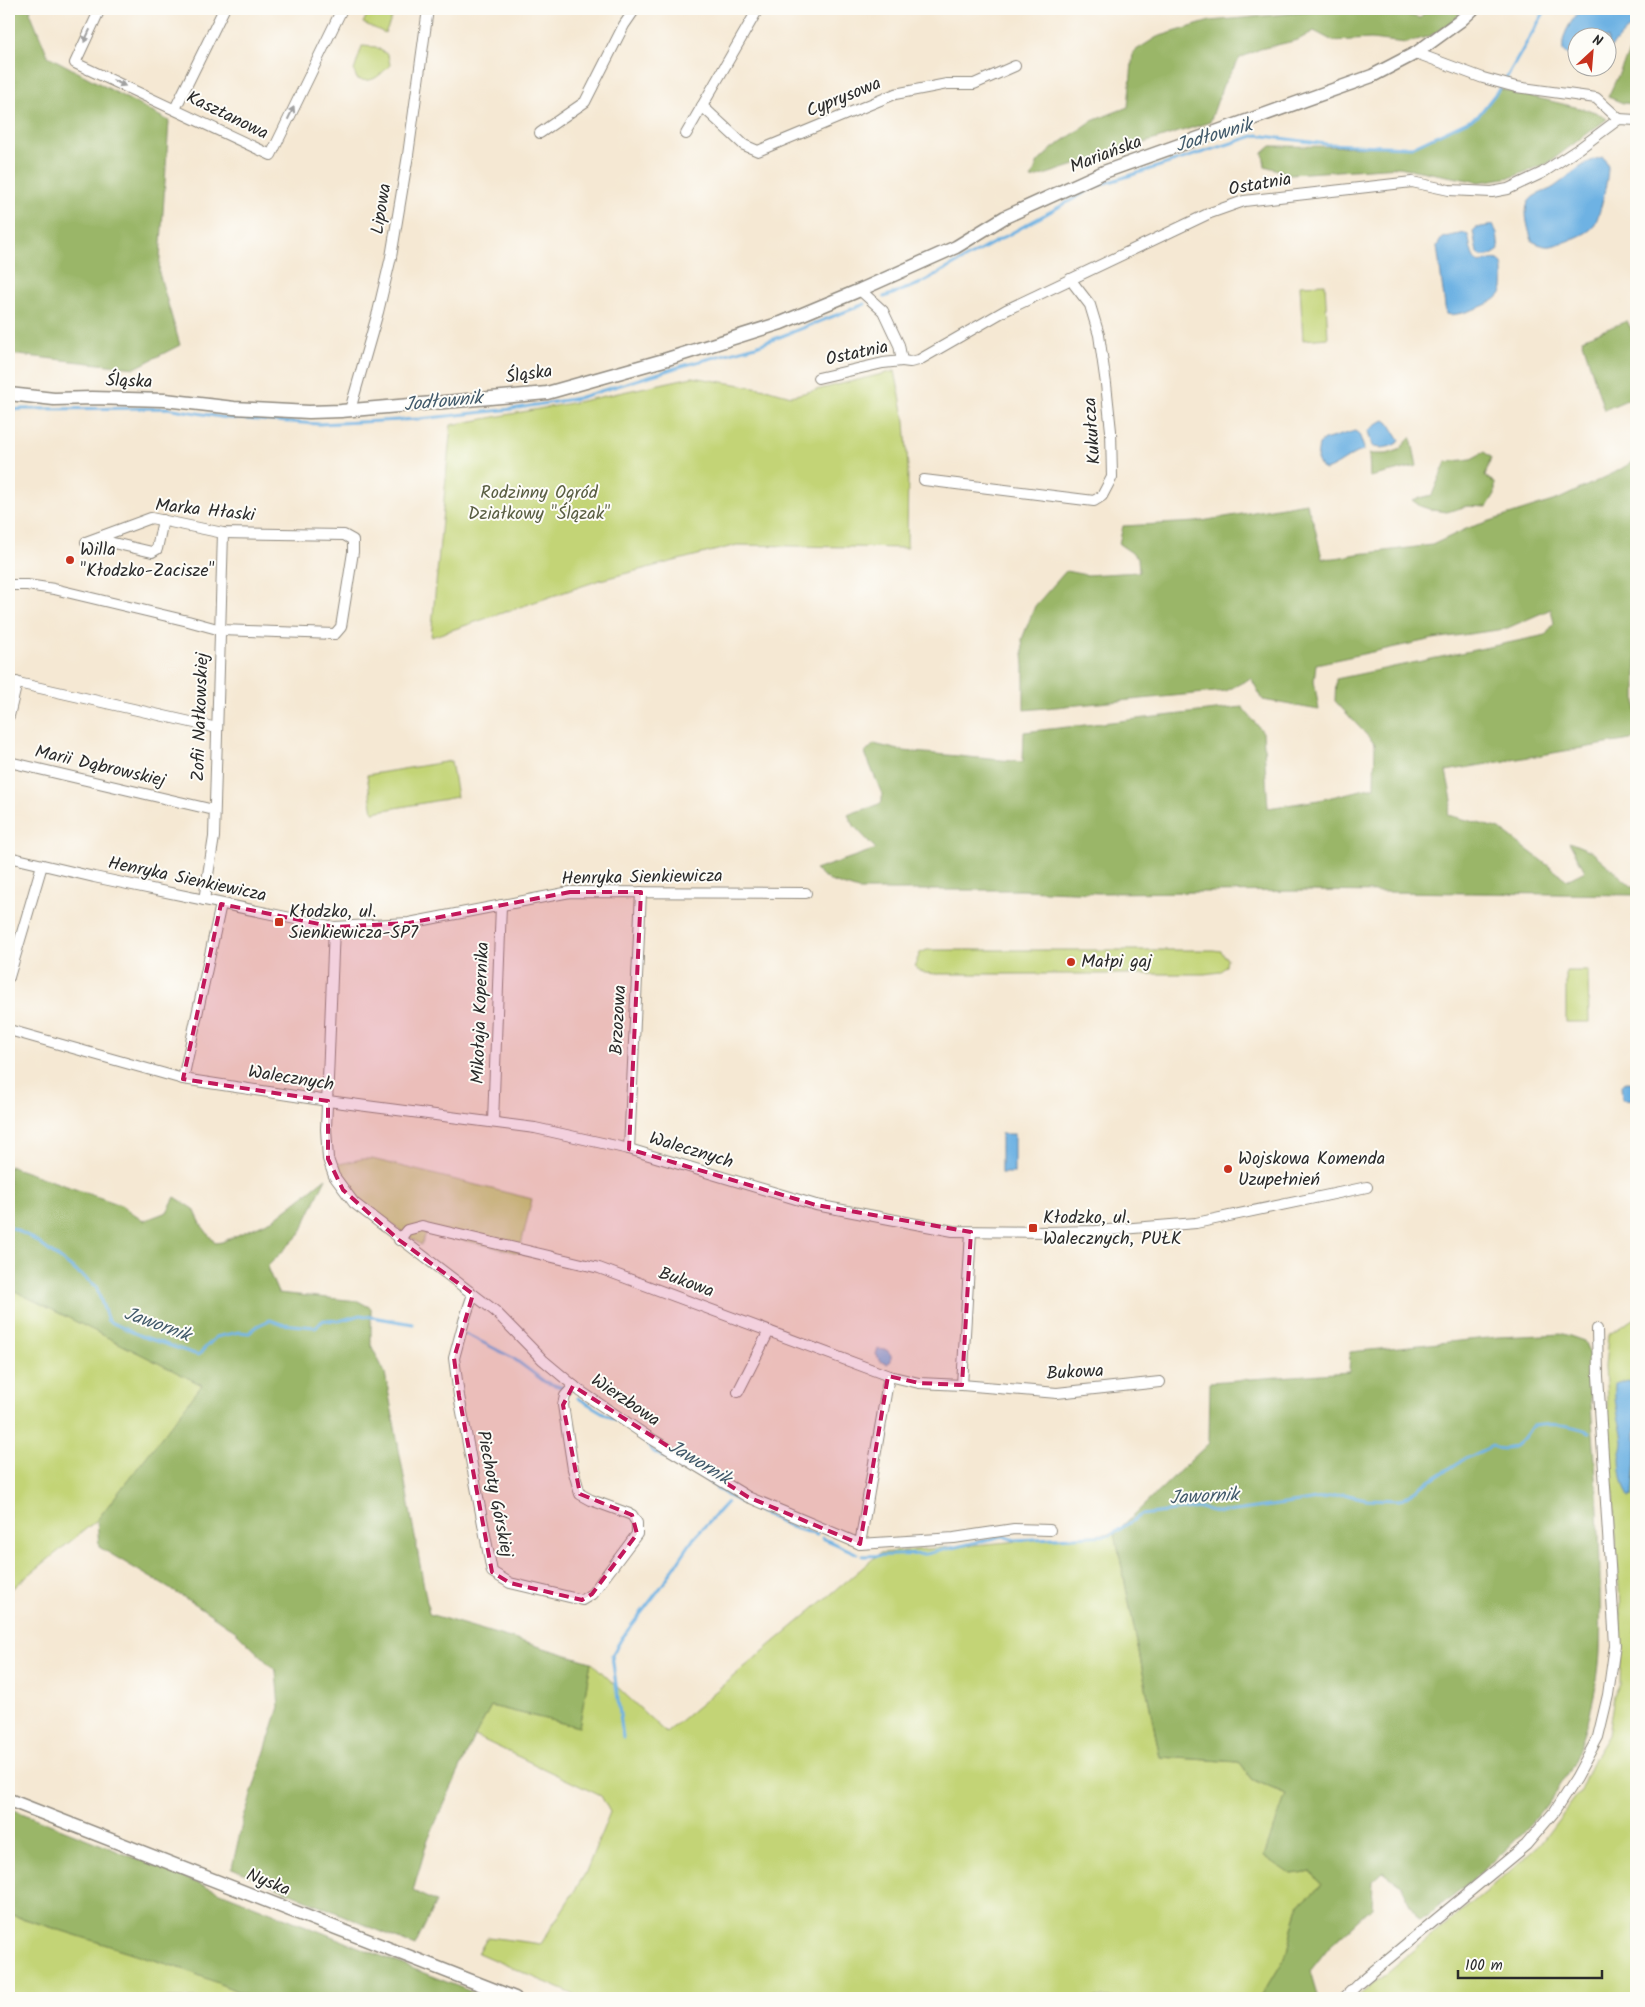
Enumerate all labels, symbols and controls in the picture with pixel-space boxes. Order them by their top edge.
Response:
north arrow [1568,28,1618,78]
one-way arrow [83,29,91,43]
text: N [1588,29,1606,53]
street label: Cyprysowa [802,70,886,126]
one-way arrow [112,80,126,88]
street label: Kasztanowa [181,84,273,148]
one-way arrow [287,106,295,120]
water label: Jodłownik [1172,110,1259,161]
street label: Mariańska [1066,128,1146,182]
street label: Ostatnia [1226,165,1294,205]
street label: Lipowa [364,181,400,237]
street label: Ostatnia [823,333,891,375]
street label: Śląska [504,357,554,393]
street label: Śląska [105,367,153,397]
water label: Jodłownik [402,383,487,420]
street label: Kukułcza [1076,396,1110,466]
park label: Rodzinny Ogród Działkowy "Ślązak" [468,479,610,529]
street label: Marka Hłaski [154,491,257,531]
place label: Willa "Kłodzko-Zacisze" [80,536,215,586]
marker: Willa "Kłodzko-Zacisze" [64,554,76,566]
street label: Zofii Nałkowskiej [184,650,218,782]
street label: Marii Dąbrowskiej [32,738,170,796]
street label: Henryka Sienkiewicza [105,849,269,911]
street label: Henryka Sienkiewicza [561,862,723,894]
place label: Kłodzko, ul. Sienkiewicza-SP7 [289,898,419,948]
marker: Kłodzko, ul. Sienkiewicza-SP7 [273,916,285,928]
street label: Mikołaja Kopernika [464,941,498,1085]
place label: Małpi gaj [1081,948,1153,977]
marker: Małpi gaj [1065,956,1077,968]
street label: Brzozowa [603,984,635,1056]
street label: Walecznych [246,1058,336,1100]
street label: Walecznych [645,1124,737,1178]
place label: Wojskowa Komenda Uzupełnień [1238,1145,1385,1195]
marker: Wojskowa Komenda Uzupełnień [1222,1163,1234,1175]
place label: Kłodzko, ul. Walecznych, PUŁK [1043,1204,1182,1254]
marker: Kłodzko, ul. Walecznych, PUŁK [1027,1222,1039,1234]
street label: Bukowa [654,1260,718,1306]
water label: Jawornik [119,1299,197,1352]
street label: Bukowa [1046,1357,1104,1389]
street label: Wierzbowa [584,1367,666,1435]
street label: Piechoty Górskiej [467,1428,521,1561]
water label: Jawornik [662,1432,739,1495]
water label: Jawornik [1169,1480,1242,1514]
street label: Nyska [242,1861,294,1905]
scale bar [1458,1947,1601,1979]
text: 100 m [1465,1954,1503,1978]

